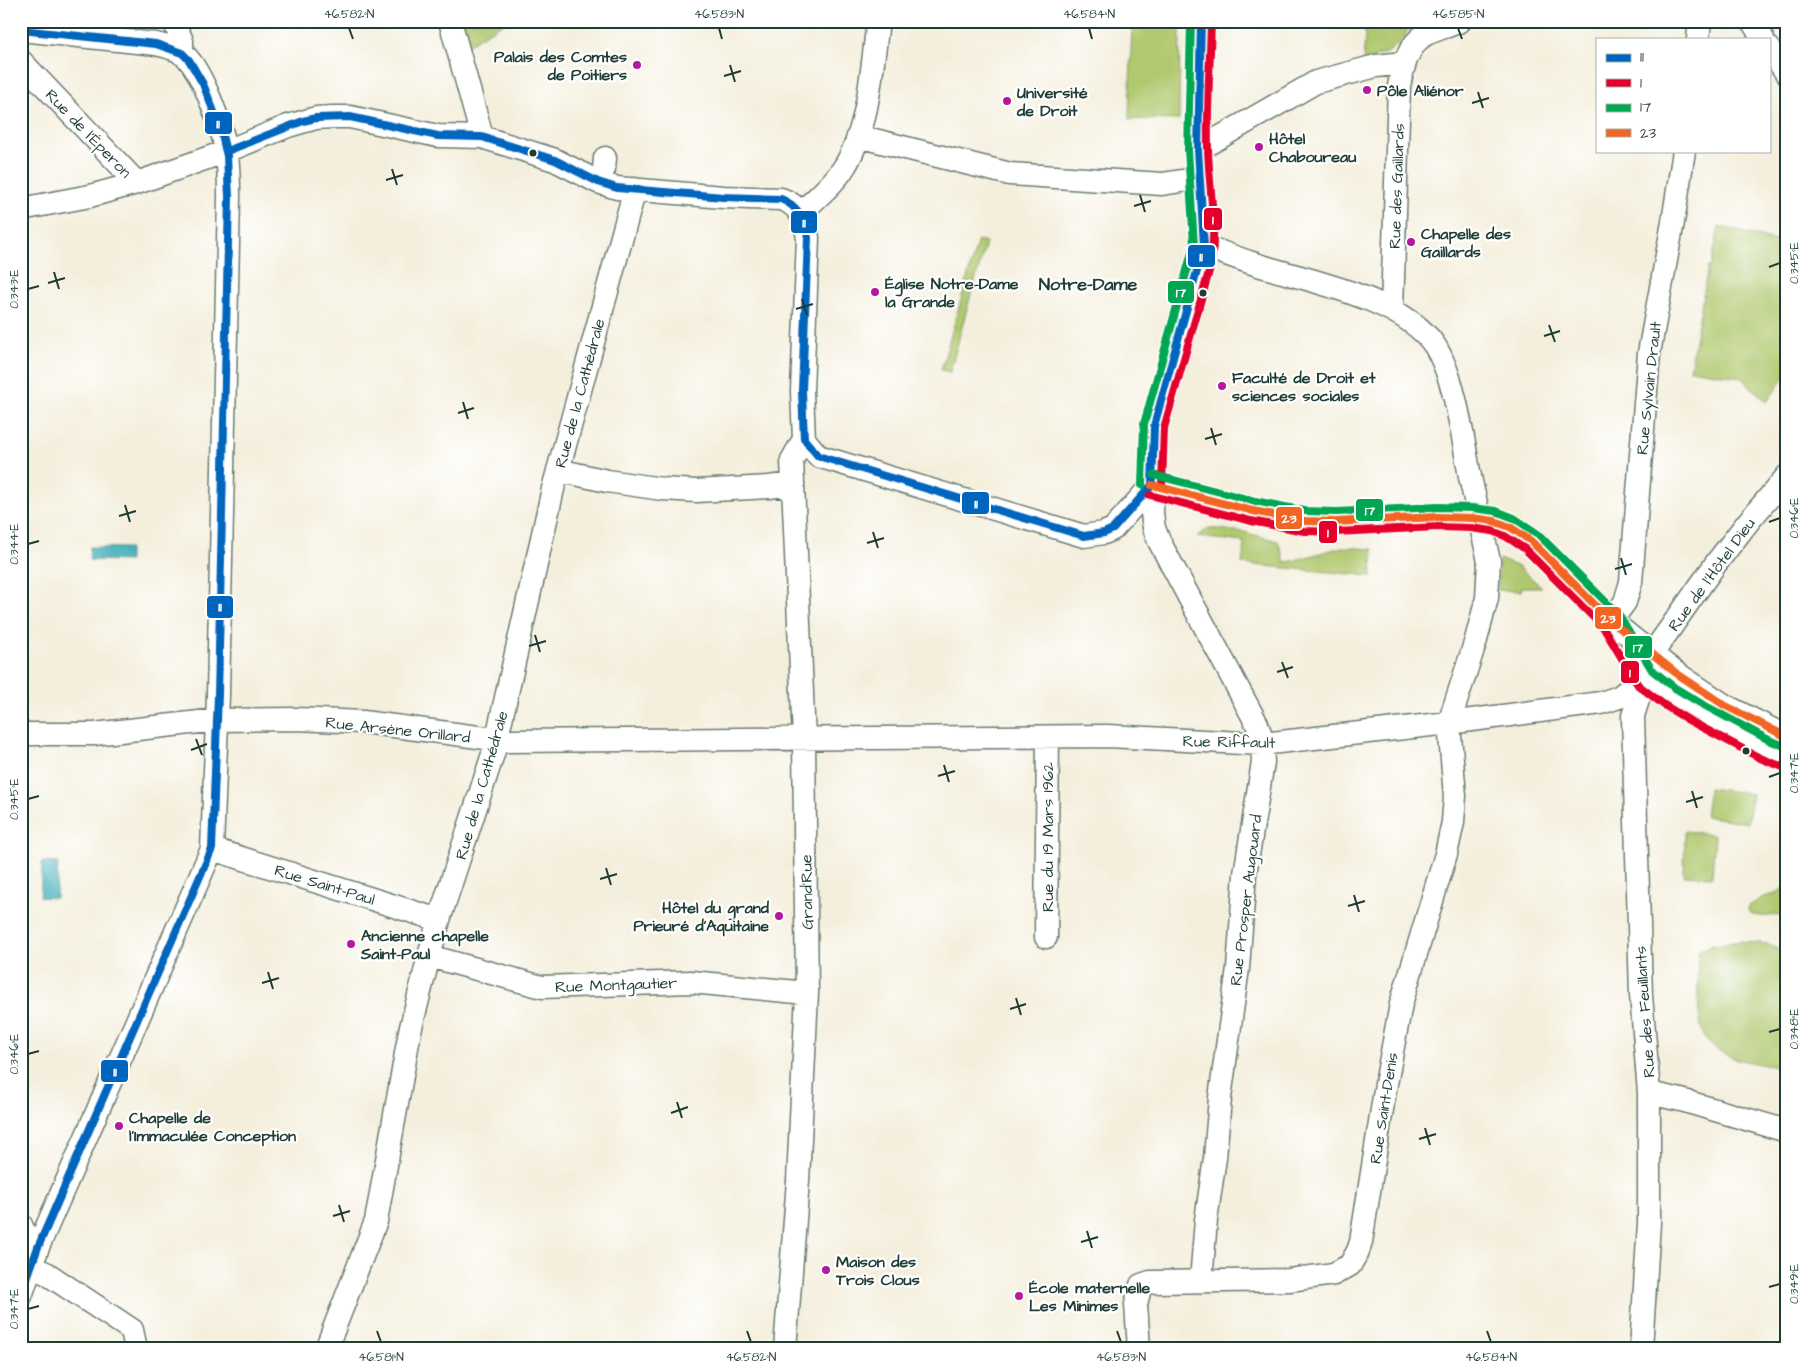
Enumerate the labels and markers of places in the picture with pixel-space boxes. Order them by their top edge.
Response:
place label: Palais des Comtes de Poitiers [494,46,627,86]
marker: Palais des Comtes de Poitiers [631,59,643,71]
place label: Pôle Aliénor [1377,80,1464,102]
place label: Université de Droit [1016,82,1088,122]
marker: Pôle Aliénor [1361,84,1373,96]
marker: Université de Droit [1001,95,1013,107]
place label: Hôtel Chaboureau [1269,128,1356,168]
marker: Hôtel Chaboureau [1253,141,1265,153]
unlabelled marker [528,148,538,158]
place label: Chapelle des Gaillards [1421,223,1511,263]
marker: Chapelle des Gaillards [1405,236,1417,248]
place label: Église Notre-Dame la Grande [885,273,1019,313]
marker: Église Notre-Dame la Grande [869,286,881,298]
unlabelled marker [1198,288,1208,298]
place label: Faculté de Droit et sciences sociales [1232,367,1376,407]
marker: Faculté de Droit et sciences sociales [1216,380,1228,392]
unlabelled marker [1741,746,1751,756]
place label: Hôtel du grand Prieuré d'Aquitaine [633,897,770,937]
marker: Hôtel du grand Prieuré d'Aquitaine [773,910,785,922]
place label: Ancienne chapelle Saint-Paul [360,925,489,965]
marker: Ancienne chapelle Saint-Paul [345,938,357,950]
place label: Chapelle de l'Immaculée Conception [129,1107,296,1147]
marker: Chapelle de l'Immaculée Conception [113,1120,125,1132]
place label: Maison des Trois Clous [835,1251,920,1291]
marker: Maison des Trois Clous [820,1264,832,1276]
place label: École maternelle Les Minimes [1029,1277,1150,1317]
marker: École maternelle Les Minimes [1013,1290,1025,1302]

